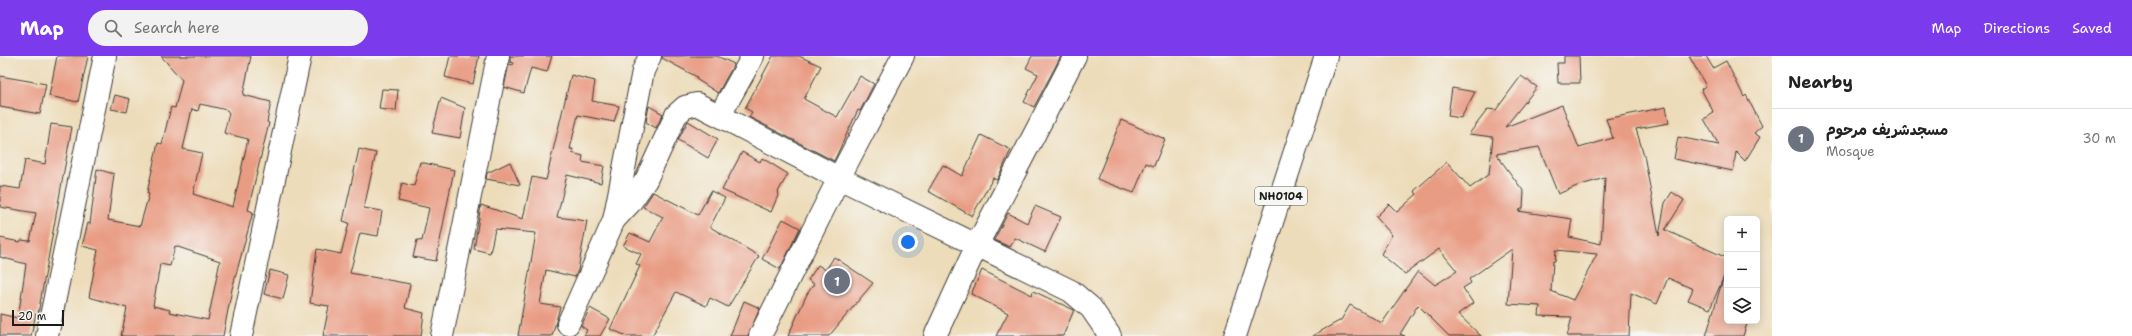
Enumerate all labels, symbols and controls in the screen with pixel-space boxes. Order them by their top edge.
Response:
search box [88,10,368,46]
text: Map [20,16,64,41]
icon: search [102,17,124,39]
text: Search here [134,18,220,38]
text: Map [1932,19,1962,37]
text: Directions [1984,19,2050,37]
text: Saved [2072,19,2112,37]
text: Nearby [1788,71,1853,93]
text: مسجدشریف مرحوم [1826,120,1948,140]
text: 1 [1798,130,1804,147]
text: 30 m [2082,130,2116,147]
text: Mosque [1826,143,1875,160]
road number: NH0104 [1255,187,1307,205]
map controls [1724,216,1760,324]
button: + [1724,216,1760,252]
your location [898,232,918,252]
button: − [1724,252,1760,288]
pin: 1 [824,266,850,296]
button: layers [1724,288,1760,324]
scale bar [12,308,64,327]
text: 20 m [18,309,46,324]

